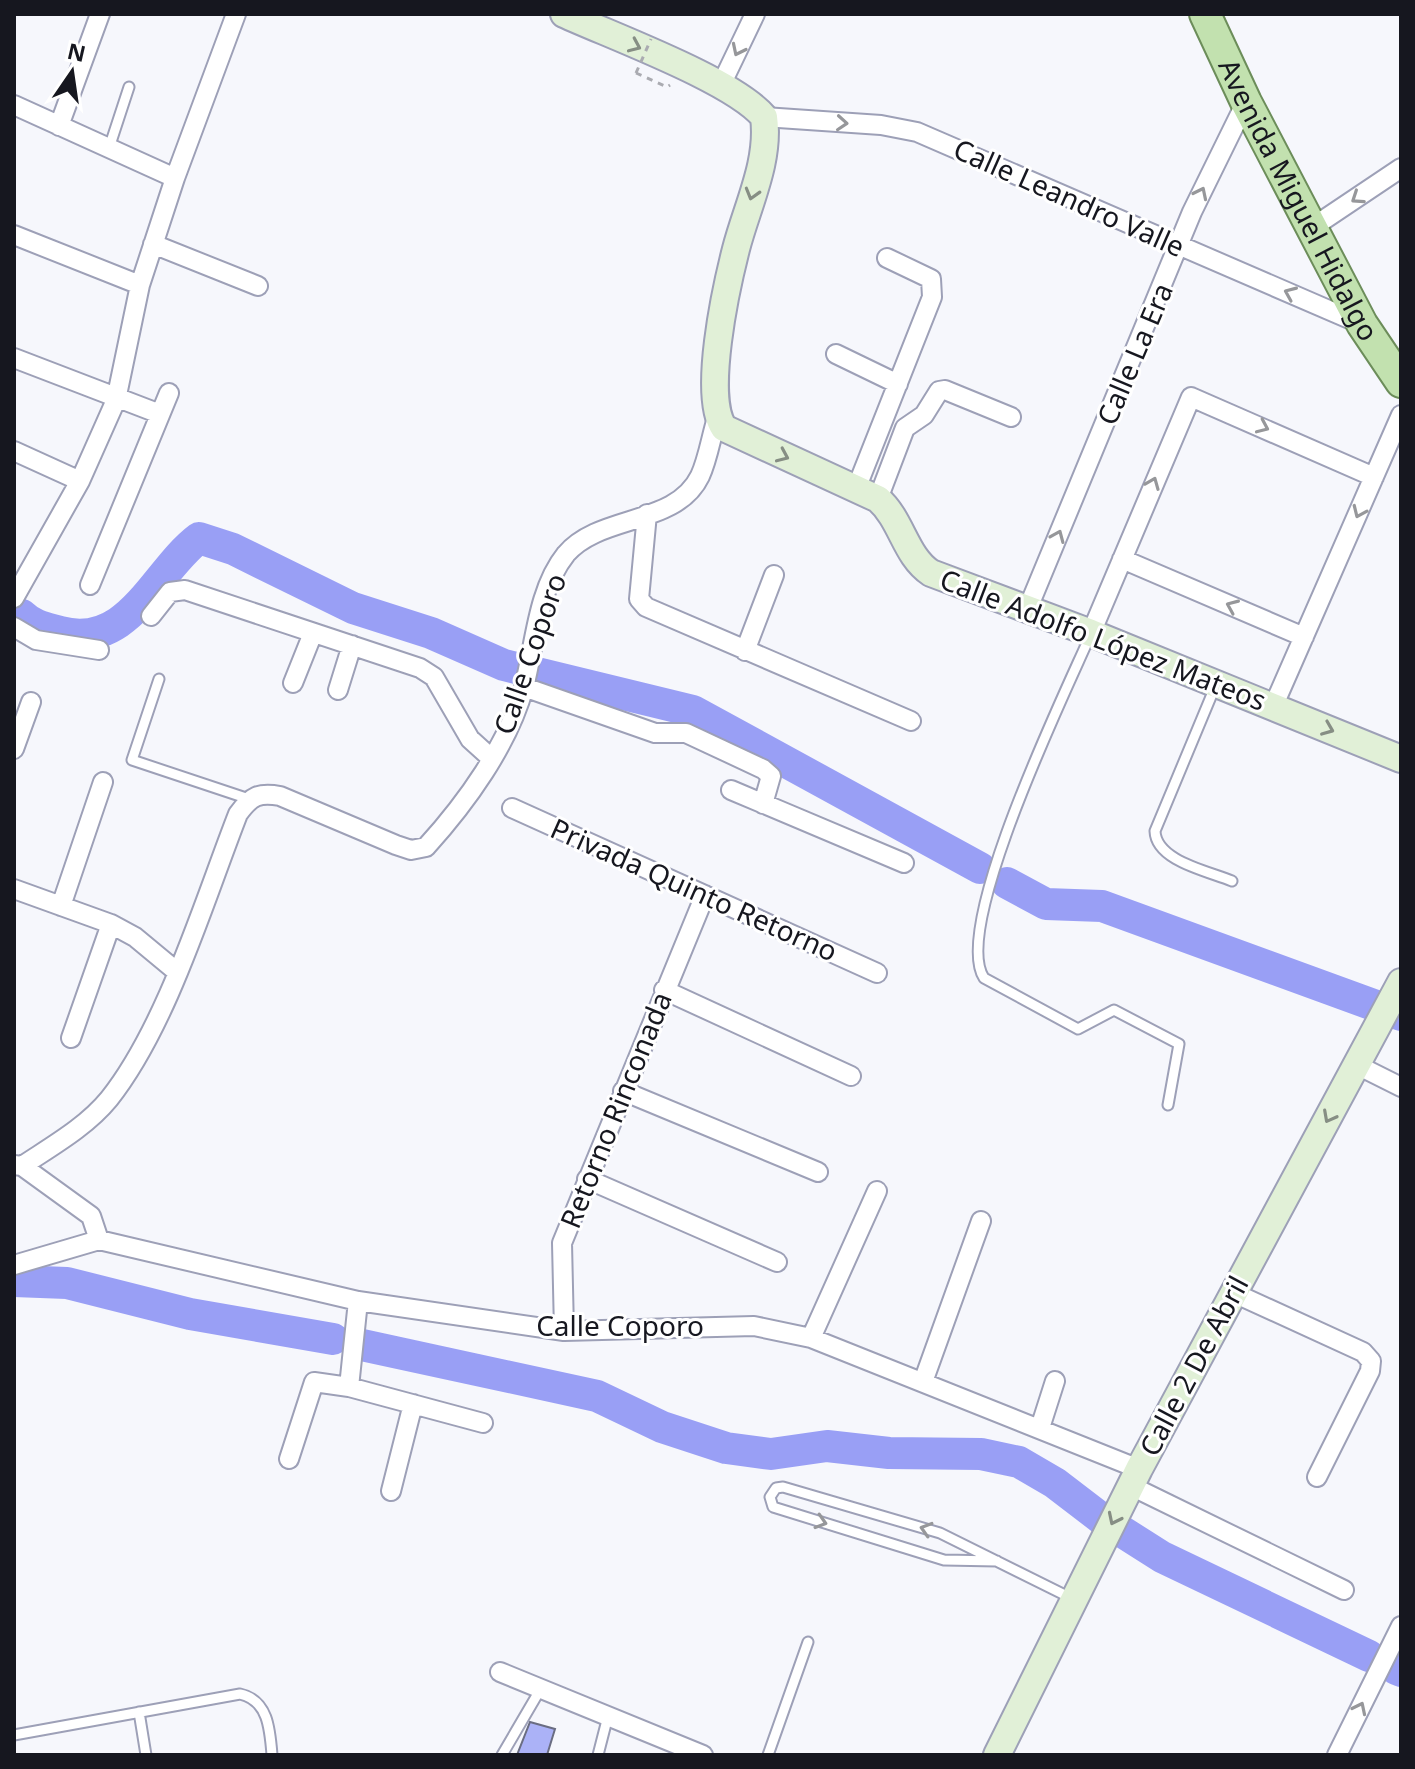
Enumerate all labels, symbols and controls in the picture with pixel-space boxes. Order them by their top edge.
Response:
north arrow [32,32,112,112]
text: N [65,35,89,68]
one-way arrow [627,37,641,53]
one-way arrow [732,42,747,57]
street label: Avenida Miguel Hidalgo [1211,52,1388,348]
one-way arrow [836,114,849,131]
street label: Calle Leandro Valle [948,129,1191,265]
one-way arrow [745,186,761,200]
one-way arrow [1191,186,1207,201]
one-way arrow [1351,188,1366,203]
street label: Calle La Era [1087,277,1181,430]
one-way arrow [1284,287,1298,303]
one-way arrow [1254,417,1269,433]
one-way arrow [774,447,789,463]
one-way arrow [1144,477,1160,491]
one-way arrow [1352,504,1368,518]
one-way arrow [1049,530,1065,544]
street label: Calle Adolfo López Mateos [935,559,1272,719]
street label: Calle Coporo [484,568,574,739]
one-way arrow [1226,600,1240,616]
one-way arrow [1320,720,1334,736]
street label: Privada Quinto Retorno [545,809,844,969]
street label: Retorno Rinconada [550,986,680,1233]
one-way arrow [1324,1108,1339,1123]
street label: Calle 2 De Abril [1130,1269,1257,1462]
street label: Calle Coporo [536,1306,704,1344]
one-way arrow [1108,1510,1124,1525]
one-way arrow [813,1513,827,1529]
one-way arrow [920,1522,934,1538]
one-way arrow [1350,1702,1366,1717]

